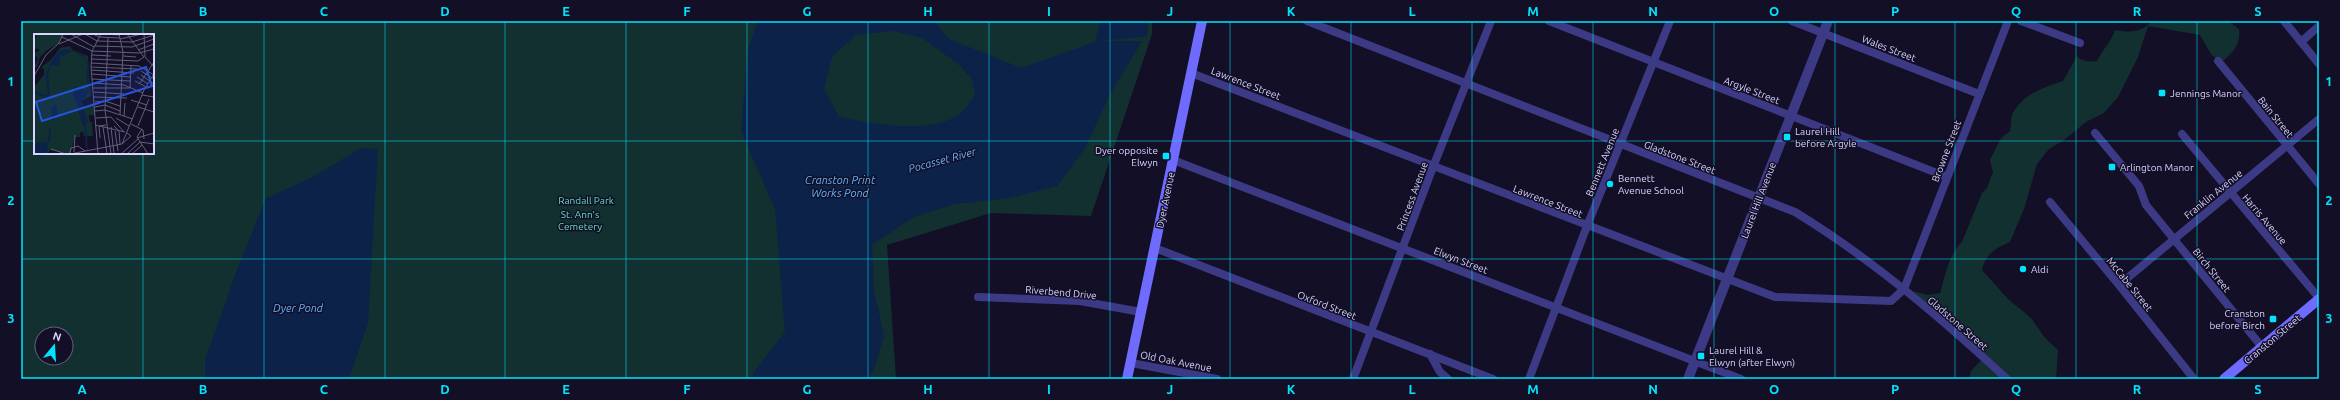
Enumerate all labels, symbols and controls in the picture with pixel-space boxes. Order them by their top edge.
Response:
text: A [77,4,87,18]
text: B [199,4,208,18]
text: C [320,4,329,18]
text: D [440,4,450,18]
text: E [562,4,570,18]
text: F [683,4,691,18]
text: G [803,4,812,18]
text: H [923,4,933,18]
text: I [1047,4,1051,18]
text: J [1167,4,1173,18]
text: K [1287,4,1296,18]
text: L [1408,4,1416,18]
text: M [1527,4,1539,18]
text: N [1648,4,1658,18]
text: O [1769,4,1779,18]
text: P [1891,4,1899,18]
text: Q [2011,4,2021,18]
text: R [2133,4,2142,18]
text: S [2254,4,2262,18]
street label: Wales Street [1860,33,1917,64]
inset map [34,34,154,154]
street label: Lawrence Street [1210,65,1282,102]
text: 1 [7,74,15,88]
text: 1 [2325,74,2333,88]
street label: Argyle Street [1722,75,1781,106]
marker: Jennings Manor [2157,88,2167,98]
place label: Jennings Manor [2170,88,2242,99]
street label: Bain Street [2256,94,2296,140]
street label: Browne Street [1930,119,1963,184]
street label: Bennett Avenue [1584,126,1621,198]
place label: Laurel Hill before Argyle [1795,126,1857,149]
marker: Laurel Hill before Argyle [1782,132,1792,142]
street label: Gladstone Street [1642,139,1717,176]
water label: Pocasset River [907,145,978,175]
place label: Dyer opposite Elwyn [1095,145,1158,168]
marker: Dyer opposite Elwyn [1161,151,1171,161]
street label: Princess Avenue [1395,160,1430,232]
street label: Laurel Hill Avenue [1739,161,1778,240]
marker: Arlington Manor [2107,162,2117,172]
place label: Arlington Manor [2120,162,2194,173]
street label: Franklin Avenue [2182,168,2245,221]
street label: Dyer Avenue [1154,171,1177,229]
place label: Bennett Avenue School [1618,173,1684,196]
water label: Cranston Print Works Pond [805,174,876,199]
marker: Bennett Avenue School [1605,179,1615,189]
street label: Lawrence Street [1512,183,1584,220]
street label: Harris Avenue [2240,192,2289,247]
text: 2 [7,193,15,207]
text: 2 [2325,193,2333,207]
park label: Randall Park [558,195,614,206]
park label: St. Ann's Cemetery [558,209,602,232]
street label: Elwyn Street [1432,245,1489,276]
street label: Birch Street [2191,246,2233,294]
street label: McCabe Street [2105,255,2155,314]
marker: Aldi [2018,264,2028,274]
place label: Aldi [2031,264,2048,275]
street label: Riverbend Drive [1025,284,1097,301]
street label: Oxford Street [1296,289,1358,322]
street label: Gladstone Street [1925,294,1990,352]
water label: Dyer Pond [273,302,324,314]
place label: Cranston before Birch [2209,308,2265,331]
text: 3 [7,311,15,325]
text: 3 [2325,311,2333,325]
street label: Cranston Street [2242,312,2303,366]
marker: Cranston before Birch [2268,314,2278,324]
north arrow [34,326,74,366]
text: N [51,330,63,343]
place label: Laurel Hill & Elwyn (after Elwyn) [1709,345,1795,368]
street label: Old Oak Avenue [1139,349,1213,374]
marker: Laurel Hill & Elwyn (after Elwyn) [1696,351,1706,361]
text: A [77,382,87,396]
text: B [199,382,208,396]
text: C [320,382,329,396]
text: D [440,382,450,396]
text: E [562,382,570,396]
text: F [683,382,691,396]
text: G [803,382,812,396]
text: H [923,382,933,396]
text: I [1047,382,1051,396]
text: J [1167,382,1173,396]
text: K [1287,382,1296,396]
text: L [1408,382,1416,396]
text: M [1527,382,1539,396]
text: N [1648,382,1658,396]
text: O [1769,382,1779,396]
text: P [1891,382,1899,396]
text: Q [2011,382,2021,396]
text: R [2133,382,2142,396]
text: S [2254,382,2262,396]

